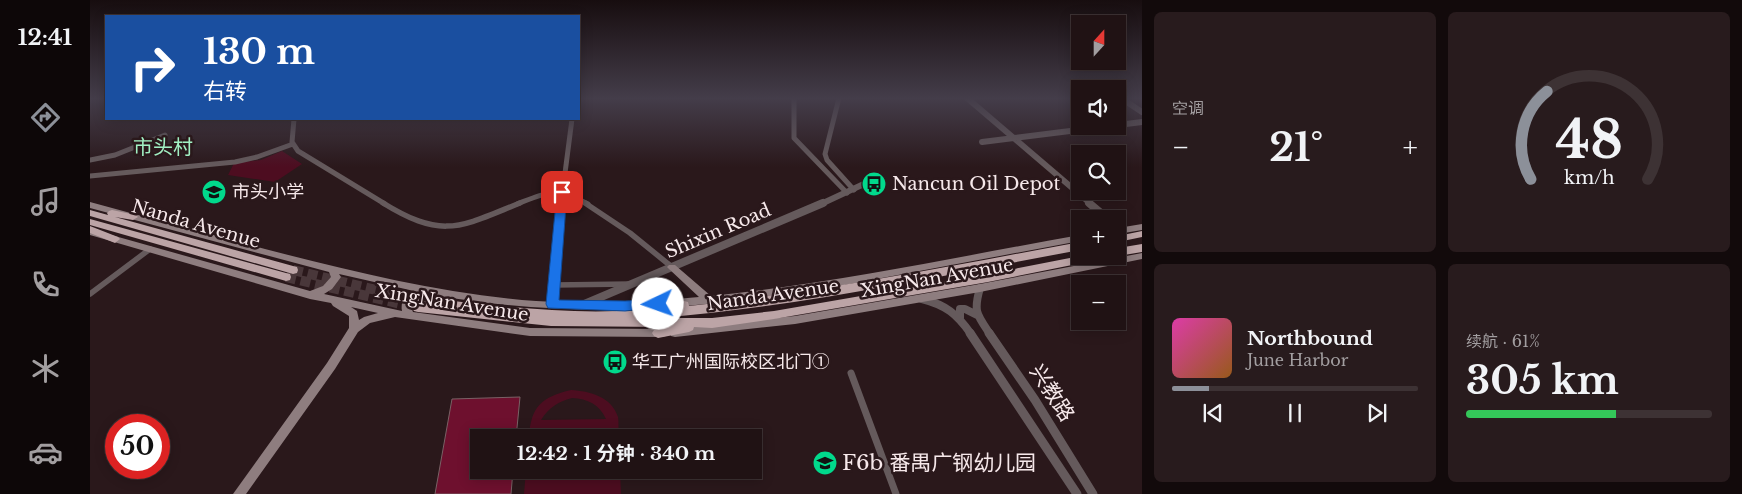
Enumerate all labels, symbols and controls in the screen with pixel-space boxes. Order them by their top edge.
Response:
north arrow [1071,15,1126,70]
map controls [1071,15,1126,330]
text: 12:41 [18,24,72,51]
text: 130 m [203,30,315,73]
icon: right [120,35,185,100]
text: 右转 [203,78,247,105]
button: sound [1071,80,1126,135]
text: 空调 [1172,98,1204,118]
icon: directions [28,100,63,135]
text: 48 [1555,108,1623,172]
text: 21° [1269,124,1323,171]
text: − [1172,130,1190,165]
text: + [1403,130,1418,165]
district label: 市头村 [133,135,193,159]
button: search [1071,145,1126,200]
text: km/h [1564,167,1614,189]
pin [541,171,583,213]
bus stop icon: Nancun Oil Depot [861,171,887,197]
place label: Nancun Oil Depot [892,173,1061,195]
icon: arrive [548,178,576,206]
school or university icon: 市头小学 [201,179,227,205]
place label: 市头小学 [232,181,304,203]
icon: music [28,184,63,219]
street label: Nanda Avenue [129,195,263,253]
street label: Shixin Road [662,199,774,263]
button: + [1071,210,1126,265]
street label: XingNan Avenue [859,254,1015,302]
icon: phone [28,267,63,302]
street label: Nanda Avenue [706,275,840,315]
button: − [1071,275,1126,330]
position arrow [631,277,683,329]
street label: XingNan Avenue [374,280,530,326]
text: Northbound [1247,327,1373,350]
text: 续航 · 61% [1466,331,1540,351]
bus stop icon: 华工广州国际校区北门① [602,349,628,375]
text: June Harbor [1247,350,1348,370]
icon: climate [28,351,63,386]
place label: 华工广州国际校区北门① [632,351,830,373]
text: 305 km [1466,357,1619,404]
street label: 兴教路 [1024,360,1080,426]
icon: previous [1199,399,1227,427]
icon: pause [1281,399,1309,427]
icon: next [1363,399,1391,427]
speed limit sign: 50 [105,414,170,479]
icon: car [28,435,63,470]
text: 12:42 · 1 分钟 · 340 m [517,442,715,465]
school or university icon: F6b 番禺广钢幼儿园 [812,450,838,476]
place label: F6b 番禺广钢幼儿园 [842,450,1036,476]

